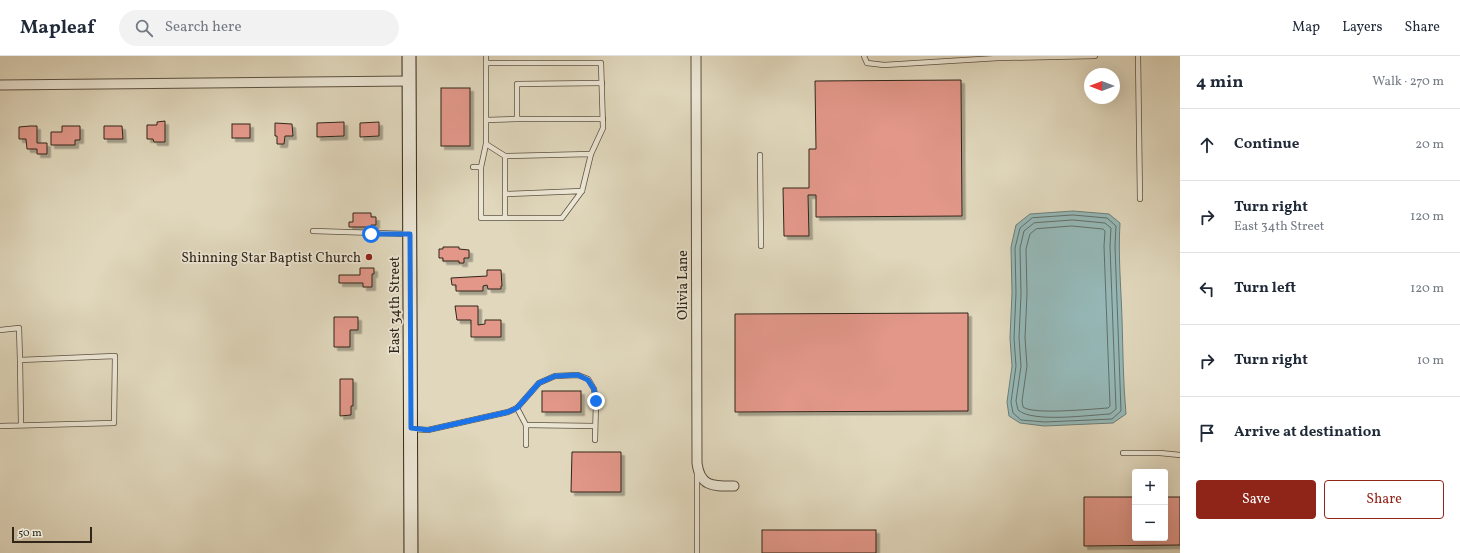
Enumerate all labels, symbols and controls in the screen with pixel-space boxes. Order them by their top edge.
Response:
search box [119,10,399,46]
text: Mapleaf [20,15,95,41]
icon: search [133,17,155,39]
text: Search here [165,17,242,38]
text: Map [1292,18,1320,37]
text: Layers [1342,18,1382,37]
text: Share [1404,18,1440,37]
north arrow [1084,68,1120,104]
text: 4 min [1196,71,1243,94]
text: Walk · 270 m [1372,73,1444,91]
icon: ahead [1196,134,1218,156]
text: Continue [1234,134,1299,155]
text: 20 m [1415,136,1444,154]
text: Turn right [1234,197,1308,218]
icon: right [1196,206,1218,228]
text: 120 m [1410,208,1444,226]
text: East 34th Street [1234,218,1324,236]
route start [362,225,380,243]
place label: Shinning Star Baptist Church [181,249,361,268]
street label: Olivia Lane [674,250,693,320]
marker: Shinning Star Baptist Church [364,252,374,262]
street label: East 34th Street [386,256,405,354]
icon: left [1196,278,1218,300]
text: Turn left [1234,278,1296,299]
text: 120 m [1410,280,1444,298]
icon: right [1196,350,1218,372]
text: Turn right [1234,350,1308,371]
text: 10 m [1417,352,1444,370]
route end [587,392,605,410]
icon: arrive [1196,422,1218,444]
text: Arrive at destination [1234,422,1381,443]
map controls [1132,469,1168,541]
button: + [1132,469,1168,505]
button: Save [1196,480,1316,519]
button: Share [1324,480,1444,519]
button: − [1132,505,1168,541]
scale bar [12,525,92,544]
text: 50 m [18,526,42,541]

